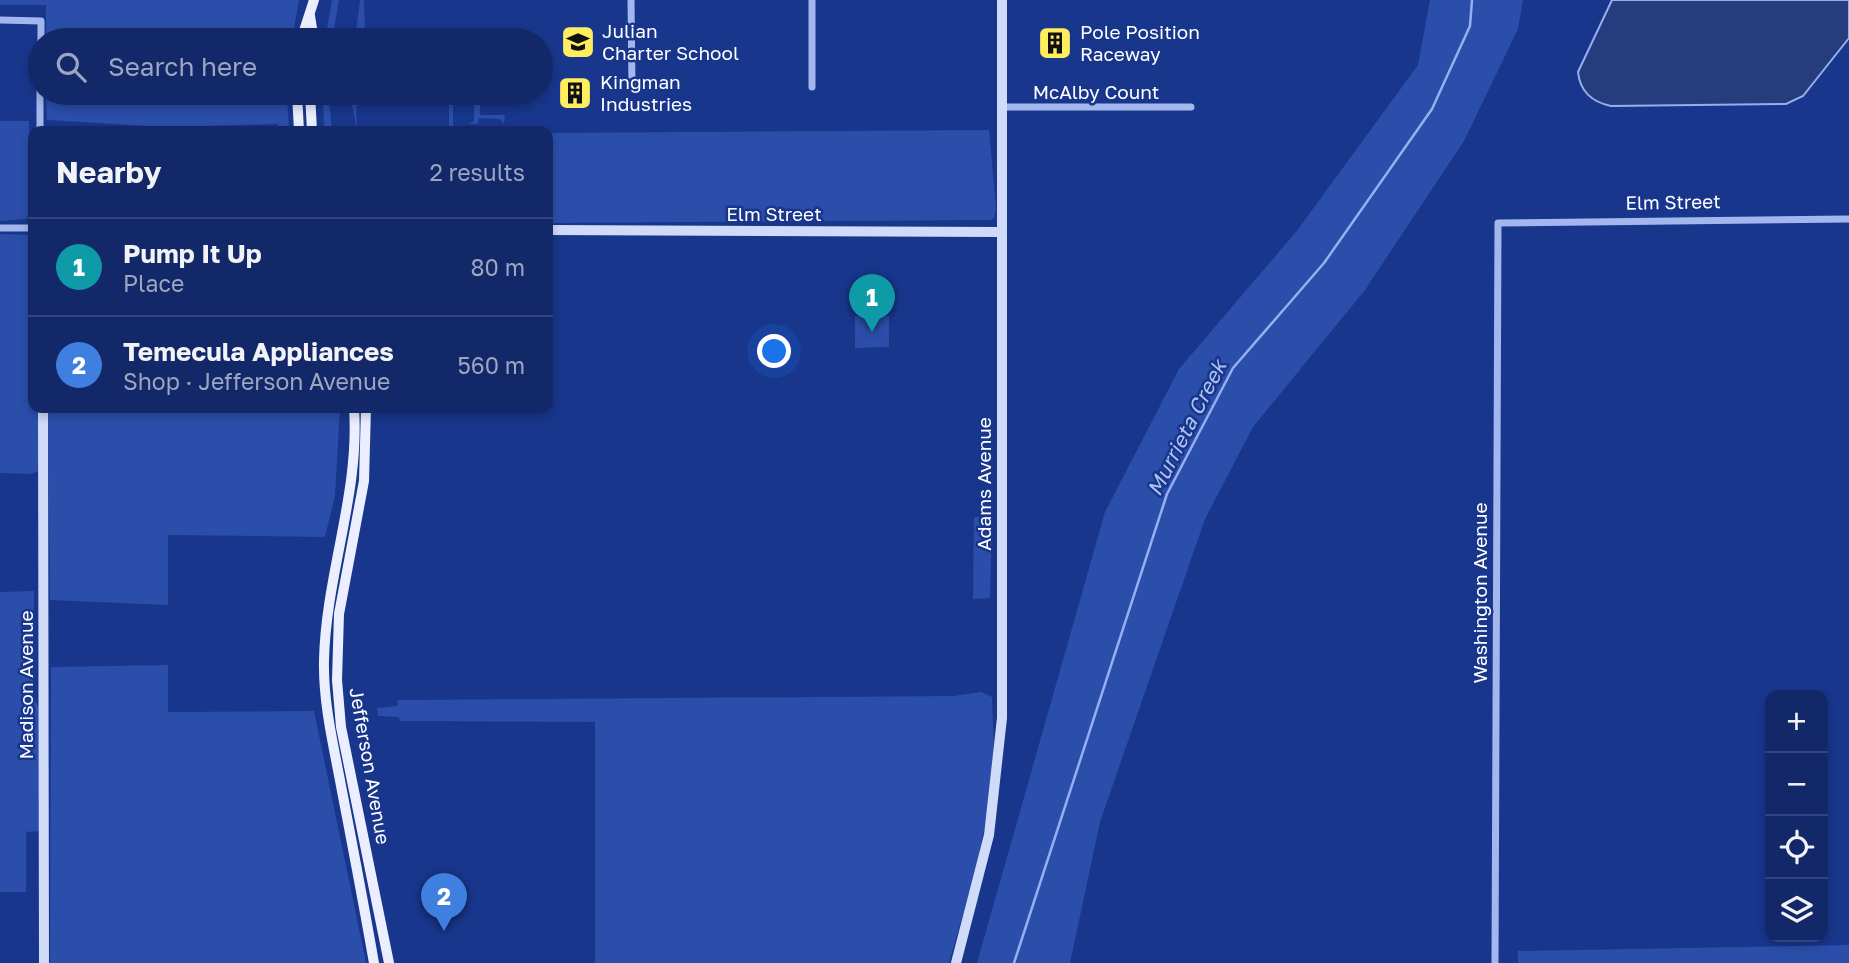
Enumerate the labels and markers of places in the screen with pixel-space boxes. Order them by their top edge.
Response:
place label: Julian Charter School [602,19,739,64]
place label: Pole Position Raceway [1080,20,1200,65]
school or university icon: Julian Charter School [559,23,597,61]
building icon: Pole Position Raceway [1036,24,1074,62]
place label: Kingman Industries [600,70,692,115]
building icon: Kingman Industries [556,74,594,112]
pin: 1 [849,274,895,332]
pin: 2 [421,873,467,931]

